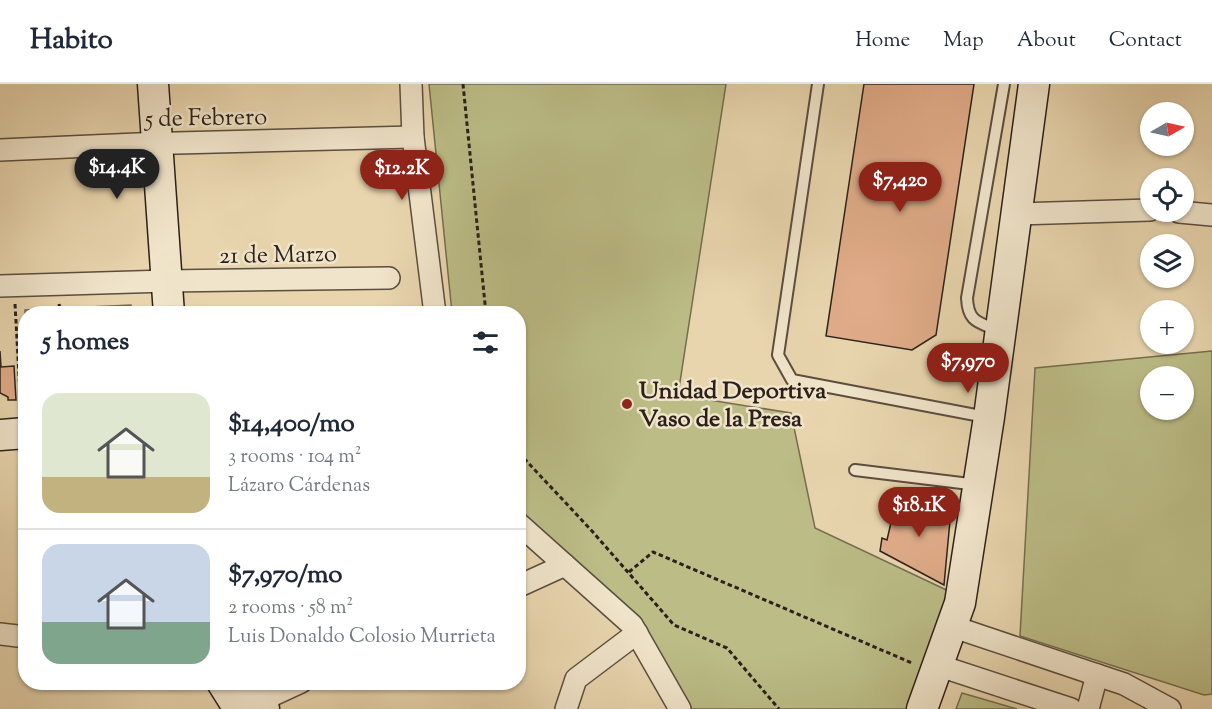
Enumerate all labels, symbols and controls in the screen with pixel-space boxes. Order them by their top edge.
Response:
text: Habito [30,21,113,61]
text: Home [855,26,910,56]
text: Map [943,26,984,56]
text: About [1017,26,1076,56]
text: Contact [1109,26,1182,56]
street label: 5 de Febrero [143,101,267,137]
north arrow [1140,102,1194,156]
map controls [1140,102,1194,420]
pin: $14.4K [68,149,166,200]
pin: $12.2K [353,150,451,201]
text: $14.4K [88,154,146,183]
text: $12.2K [374,155,430,184]
pin: $7,420 [851,162,949,213]
text: $7,420 [873,167,927,196]
button: locate [1140,168,1194,222]
button: layers [1140,234,1194,288]
street label: 21 de Marzo [219,238,337,274]
button: + [1140,300,1194,354]
text: 5 homes [42,324,129,361]
icon: filters [469,326,502,359]
pin: $7,970 [919,343,1017,394]
text: $7,970 [941,348,995,377]
button: − [1140,366,1194,420]
place label: Unidad Deportiva Vaso de la Presa [639,375,827,437]
marker: Unidad Deportiva Vaso de la Presa [620,397,634,411]
text: $14,400/mo [228,406,355,443]
icon: home [90,417,162,489]
text: 3 rooms · 104 m² [228,443,362,472]
text: Lázaro Cárdenas [228,472,370,501]
pin: $18.1K [870,487,968,538]
text: $18.1K [892,492,946,521]
text: $7,970/mo [228,557,343,594]
icon: home [90,568,162,640]
text: 2 rooms · 58 m² [228,594,353,623]
text: Luis Donaldo Colosio Murrieta [228,623,496,652]

